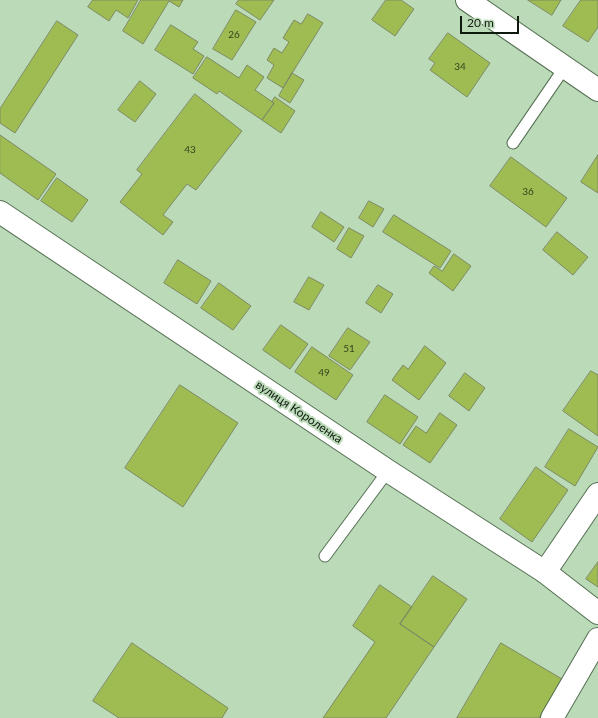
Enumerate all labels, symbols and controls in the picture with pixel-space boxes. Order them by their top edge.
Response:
scale bar [462,8,521,34]
text: 20 m [467,15,494,30]
house number: 26 [228,29,240,41]
house number: 34 [454,61,466,73]
house number: 43 [184,144,196,156]
house number: 36 [522,186,534,198]
house number: 51 [343,343,355,355]
house number: 49 [318,367,330,379]
street label: вулиця Короленка [253,378,345,446]

